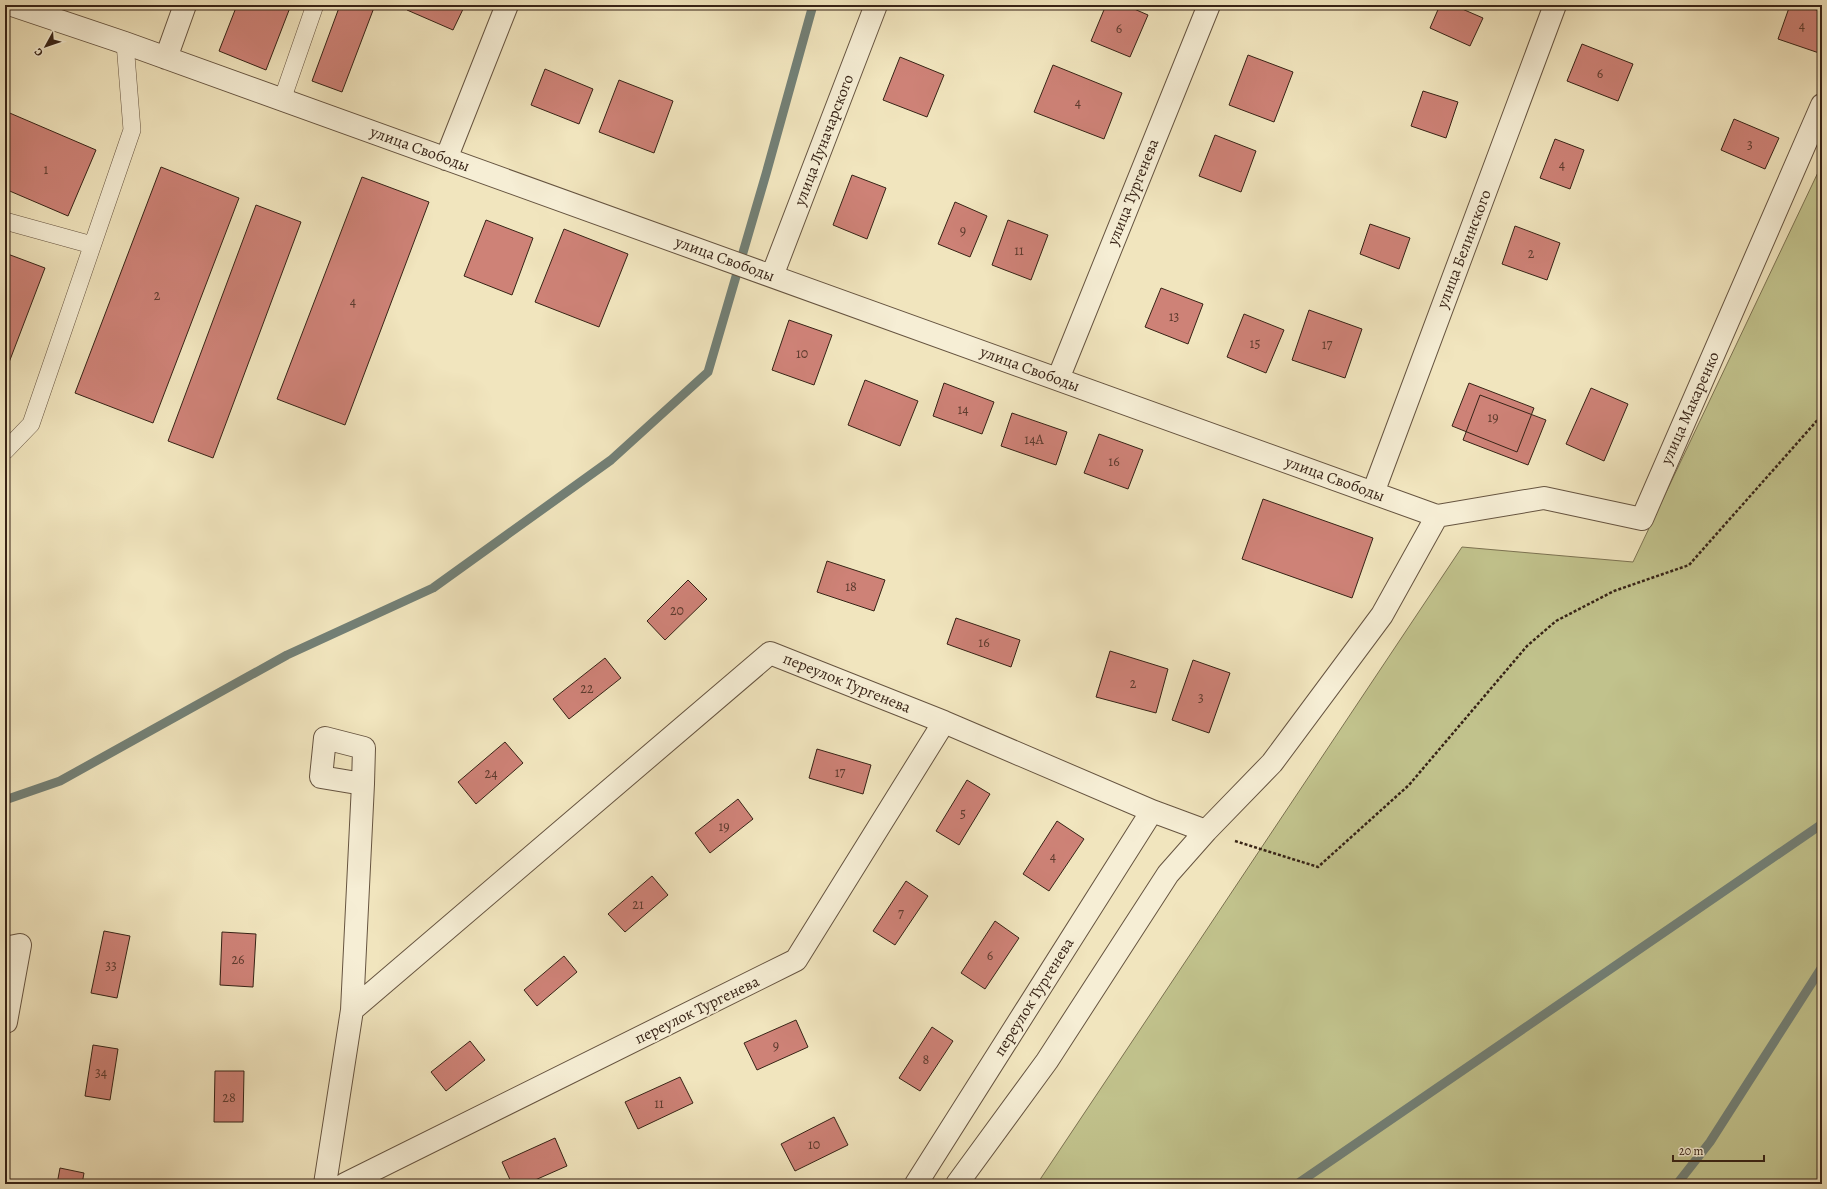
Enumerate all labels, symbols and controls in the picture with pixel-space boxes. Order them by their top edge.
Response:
house number: 4 [1799,16,1805,35]
house number: 6 [1116,19,1122,38]
north arrow [26,26,66,66]
text: С [31,45,47,60]
house number: 6 [1597,64,1603,83]
street label: улица Луначарского [788,71,859,210]
house number: 4 [1075,93,1081,112]
street label: улица Свободы [366,120,473,177]
street label: улица Тургенева [1101,135,1165,250]
house number: 3 [1747,135,1753,154]
house number: 4 [1559,155,1565,174]
house number: 1 [44,160,49,179]
street label: улица Белинского [1431,187,1497,312]
house number: 9 [960,221,966,240]
street label: улица Свободы [671,230,778,287]
house number: 11 [1014,241,1024,260]
house number: 2 [1528,244,1535,263]
house number: 2 [154,286,161,305]
house number: 4 [350,292,356,311]
house number: 13 [1169,307,1179,326]
house number: 15 [1250,334,1260,353]
house number: 17 [1322,335,1332,354]
street label: улица Свободы [976,340,1083,397]
house number: 10 [796,344,808,363]
street label: улица Макаренко [1655,348,1725,469]
house number: 14 [957,400,969,419]
house number: 19 [1487,408,1499,427]
house number: 14А [1024,430,1044,449]
street label: улица Свободы [1281,450,1388,507]
house number: 16 [1108,452,1120,471]
house number: 18 [845,577,857,596]
house number: 20 [670,601,684,620]
house number: 16 [978,633,990,652]
street label: переулок Тургенева [780,647,915,719]
house number: 2 [1130,674,1137,693]
house number: 22 [580,679,594,698]
house number: 3 [1198,688,1204,707]
house number: 17 [835,763,845,782]
house number: 24 [485,764,498,783]
house number: 5 [960,804,966,823]
house number: 19 [718,817,730,836]
house number: 4 [1050,847,1056,866]
house number: 21 [632,895,644,914]
house number: 7 [898,904,904,923]
street label: переулок Тургенева [989,933,1080,1061]
house number: 6 [987,946,993,965]
house number: 26 [231,950,245,969]
house number: 33 [105,956,117,975]
street label: переулок Тургенева [631,970,764,1050]
house number: 9 [773,1036,779,1055]
house number: 8 [923,1050,930,1069]
house number: 34 [95,1063,107,1082]
house number: 28 [222,1088,236,1107]
house number: 11 [654,1094,664,1113]
house number: 10 [808,1135,820,1154]
scale bar [1673,1137,1764,1163]
text: 20 m [1679,1143,1703,1159]

